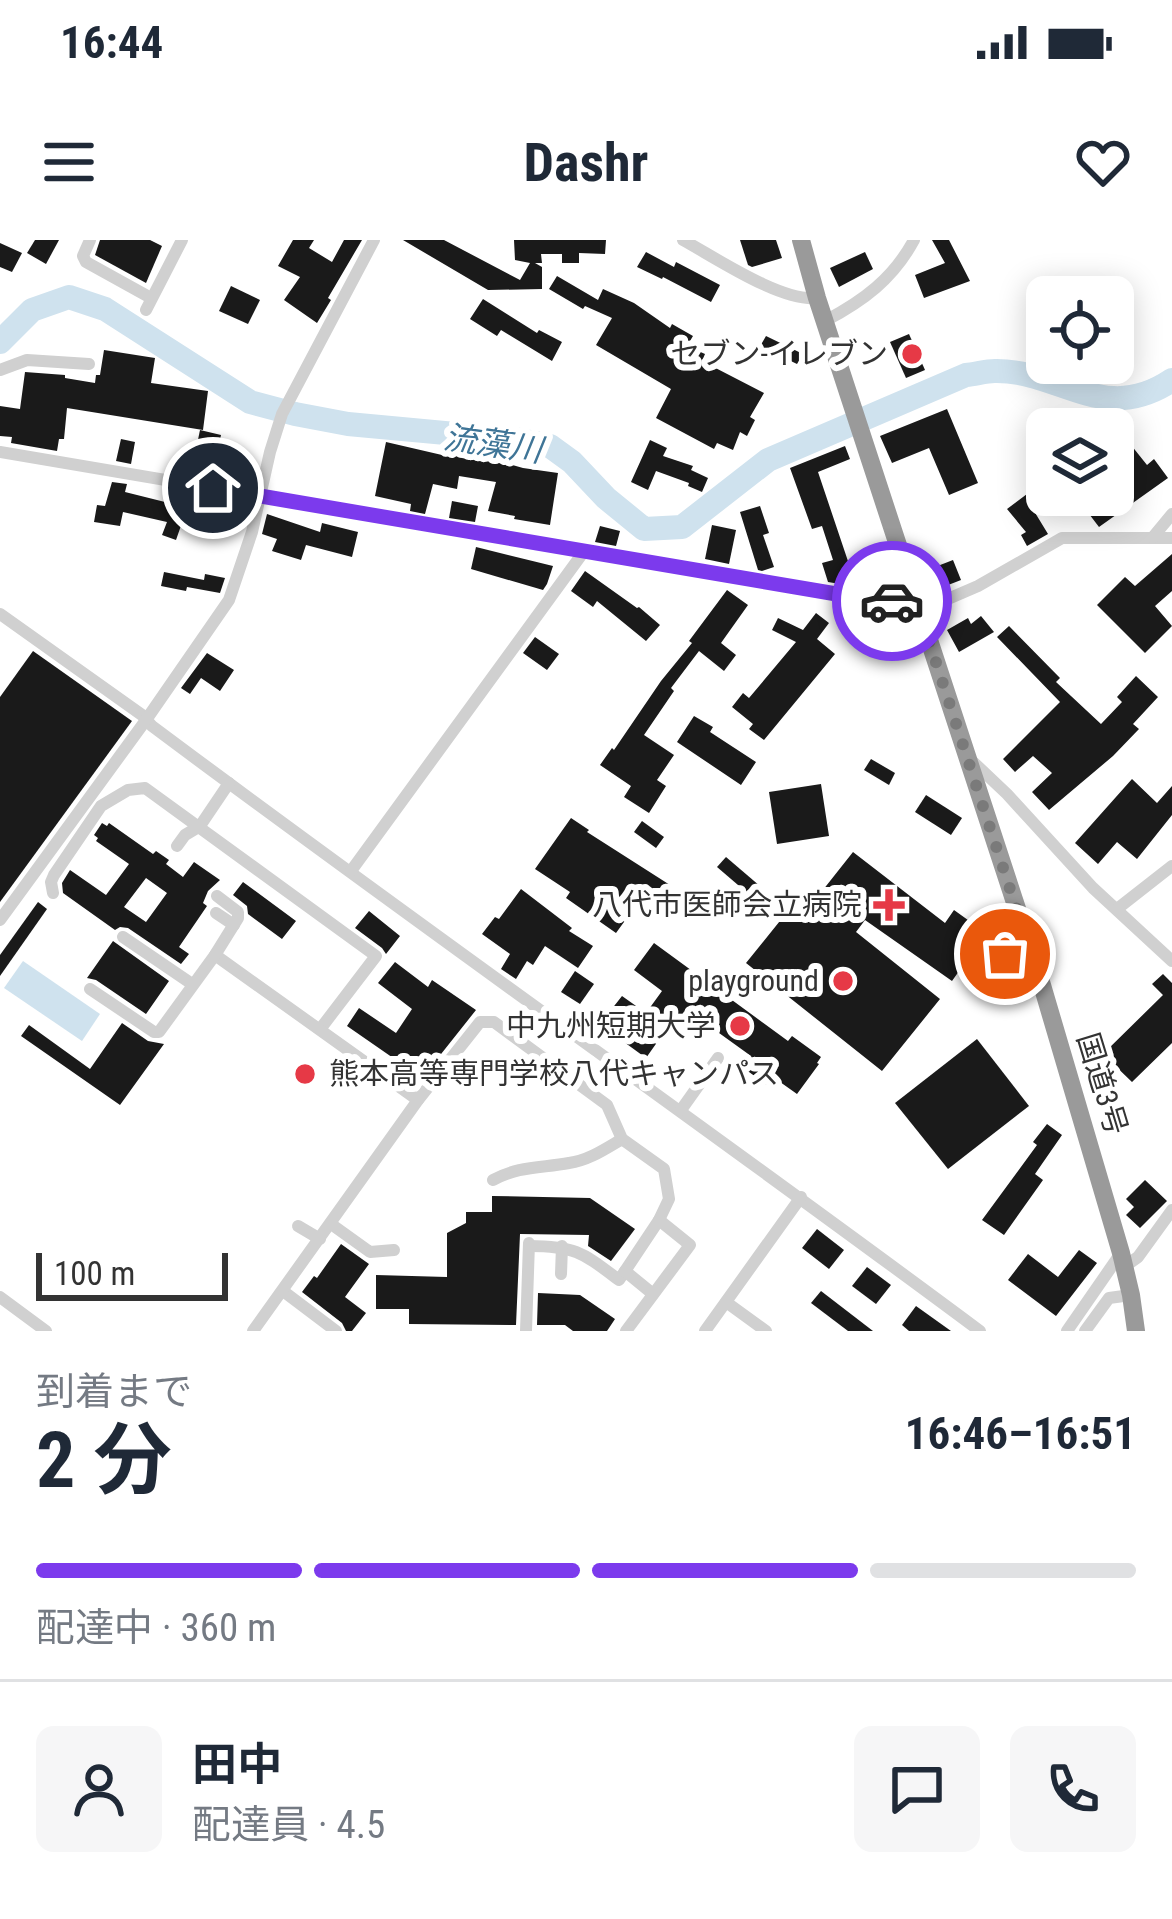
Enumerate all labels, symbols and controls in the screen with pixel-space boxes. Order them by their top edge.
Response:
text: 16:44 [60,16,163,69]
icon: menu [36,129,102,195]
icon: heart [1070,129,1136,195]
text: Dashr [524,131,648,194]
map controls [1026,276,1134,516]
button: locate [1026,276,1134,384]
place label: セブン-イレブン [671,336,888,371]
marker: セブン-イレブン [899,341,925,367]
button: layers [1026,408,1134,516]
water label: 流藻川 [441,417,548,470]
pin [162,437,264,539]
icon: home [180,455,246,521]
courier [832,541,952,661]
icon: car [859,568,925,634]
place label: 八代市医師会立病院 [592,887,862,922]
marker: 八代市医師会立病院 [873,889,905,921]
pin [954,903,1056,1005]
icon: bag [972,921,1038,987]
place label: playground [688,963,819,998]
marker: playground [830,968,856,994]
place label: 中九州短期大学 [506,1008,716,1043]
marker: 中九州短期大学 [727,1013,753,1039]
street label: 国道3号 [1070,1029,1135,1139]
place label: 熊本高等専門学校八代キャンパス [329,1056,779,1091]
marker: 熊本高等専門学校八代キャンパス [292,1061,318,1087]
scale bar [36,1247,228,1300]
text: 100 m [54,1254,135,1293]
text: 到着まで [36,1369,192,1415]
text: 16:46–16:51 [905,1407,1136,1460]
text: 2 分 [36,1415,171,1506]
text: 配達中 · 360 m [36,1605,276,1651]
button: person [36,1726,162,1852]
button: chat [854,1726,980,1852]
button: phone [1010,1726,1136,1852]
text: 田中 [192,1738,282,1791]
text: 配達員 · 4.5 [192,1802,385,1848]

